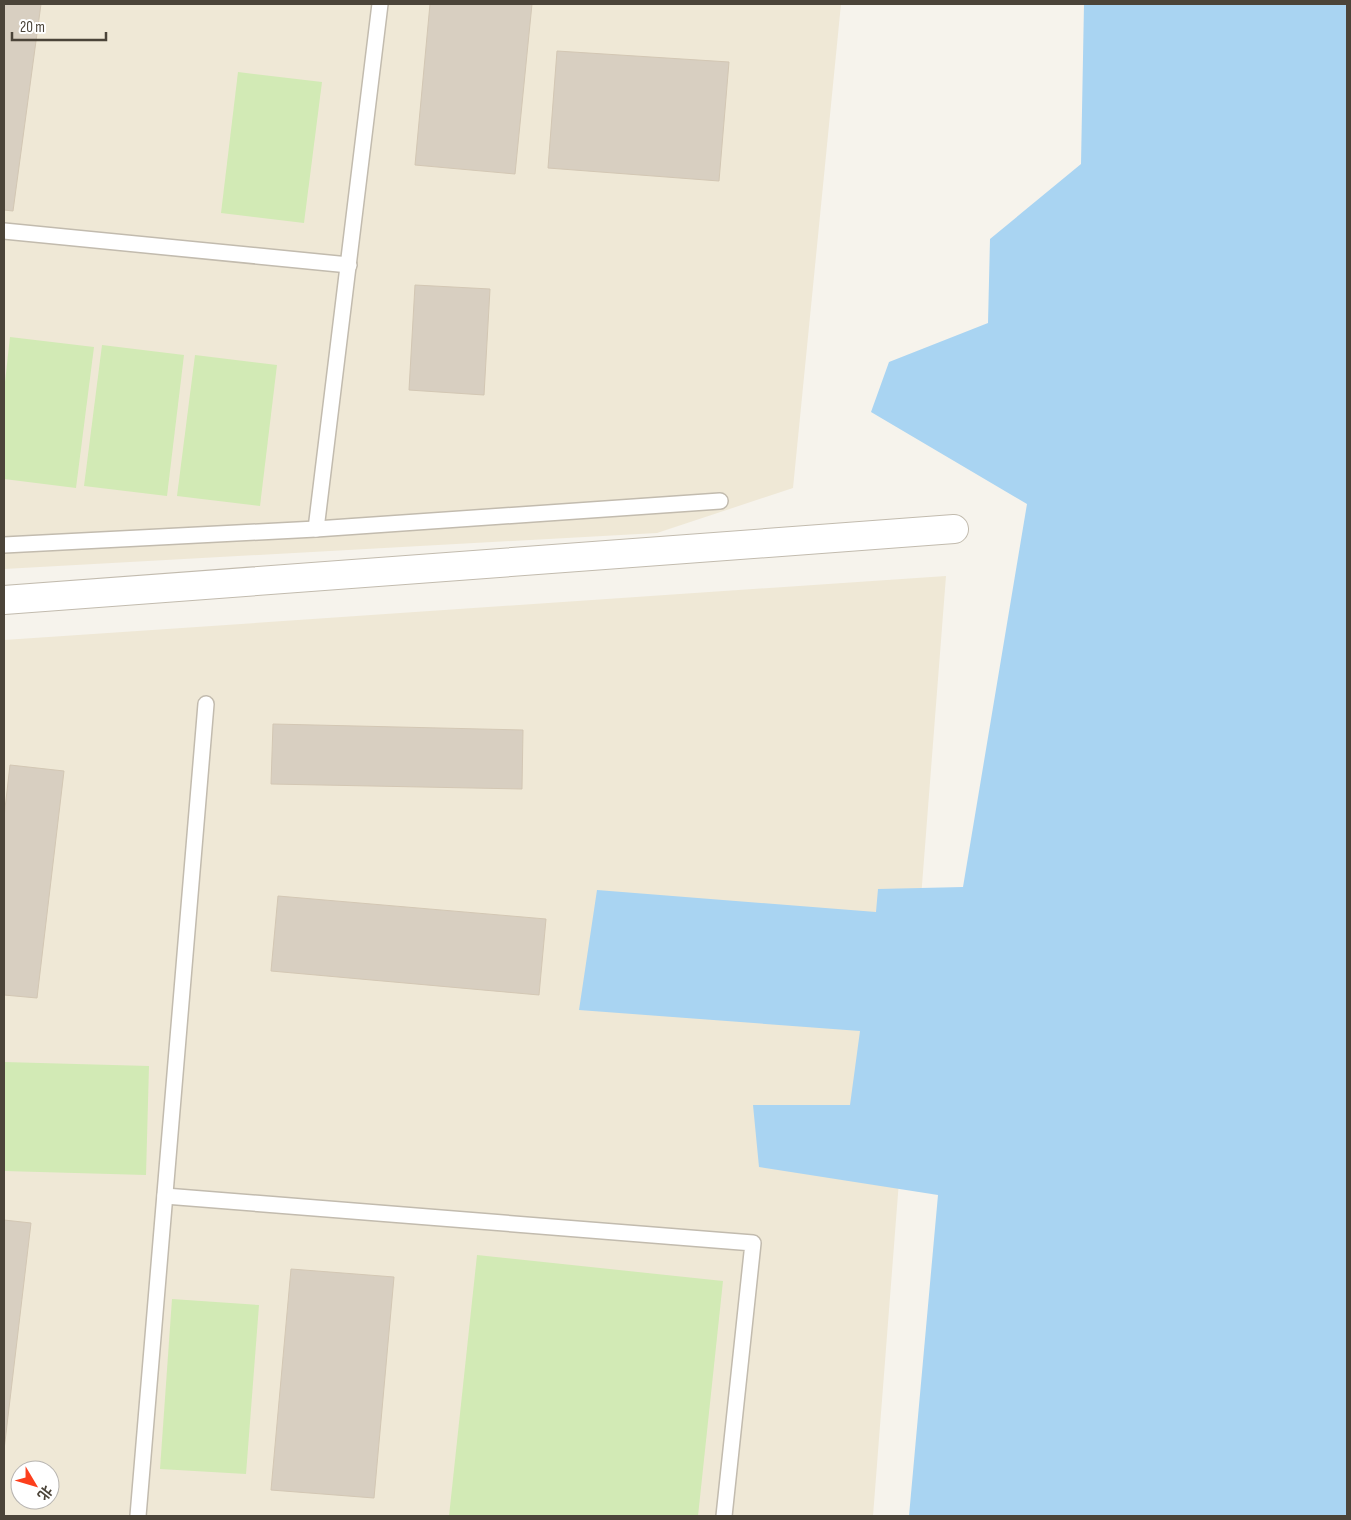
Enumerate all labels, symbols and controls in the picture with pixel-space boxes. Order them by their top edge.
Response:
scale bar [12,10,106,42]
text: 20 m [20,18,45,37]
north arrow [10,1460,60,1510]
text: 北 [34,1482,56,1503]

